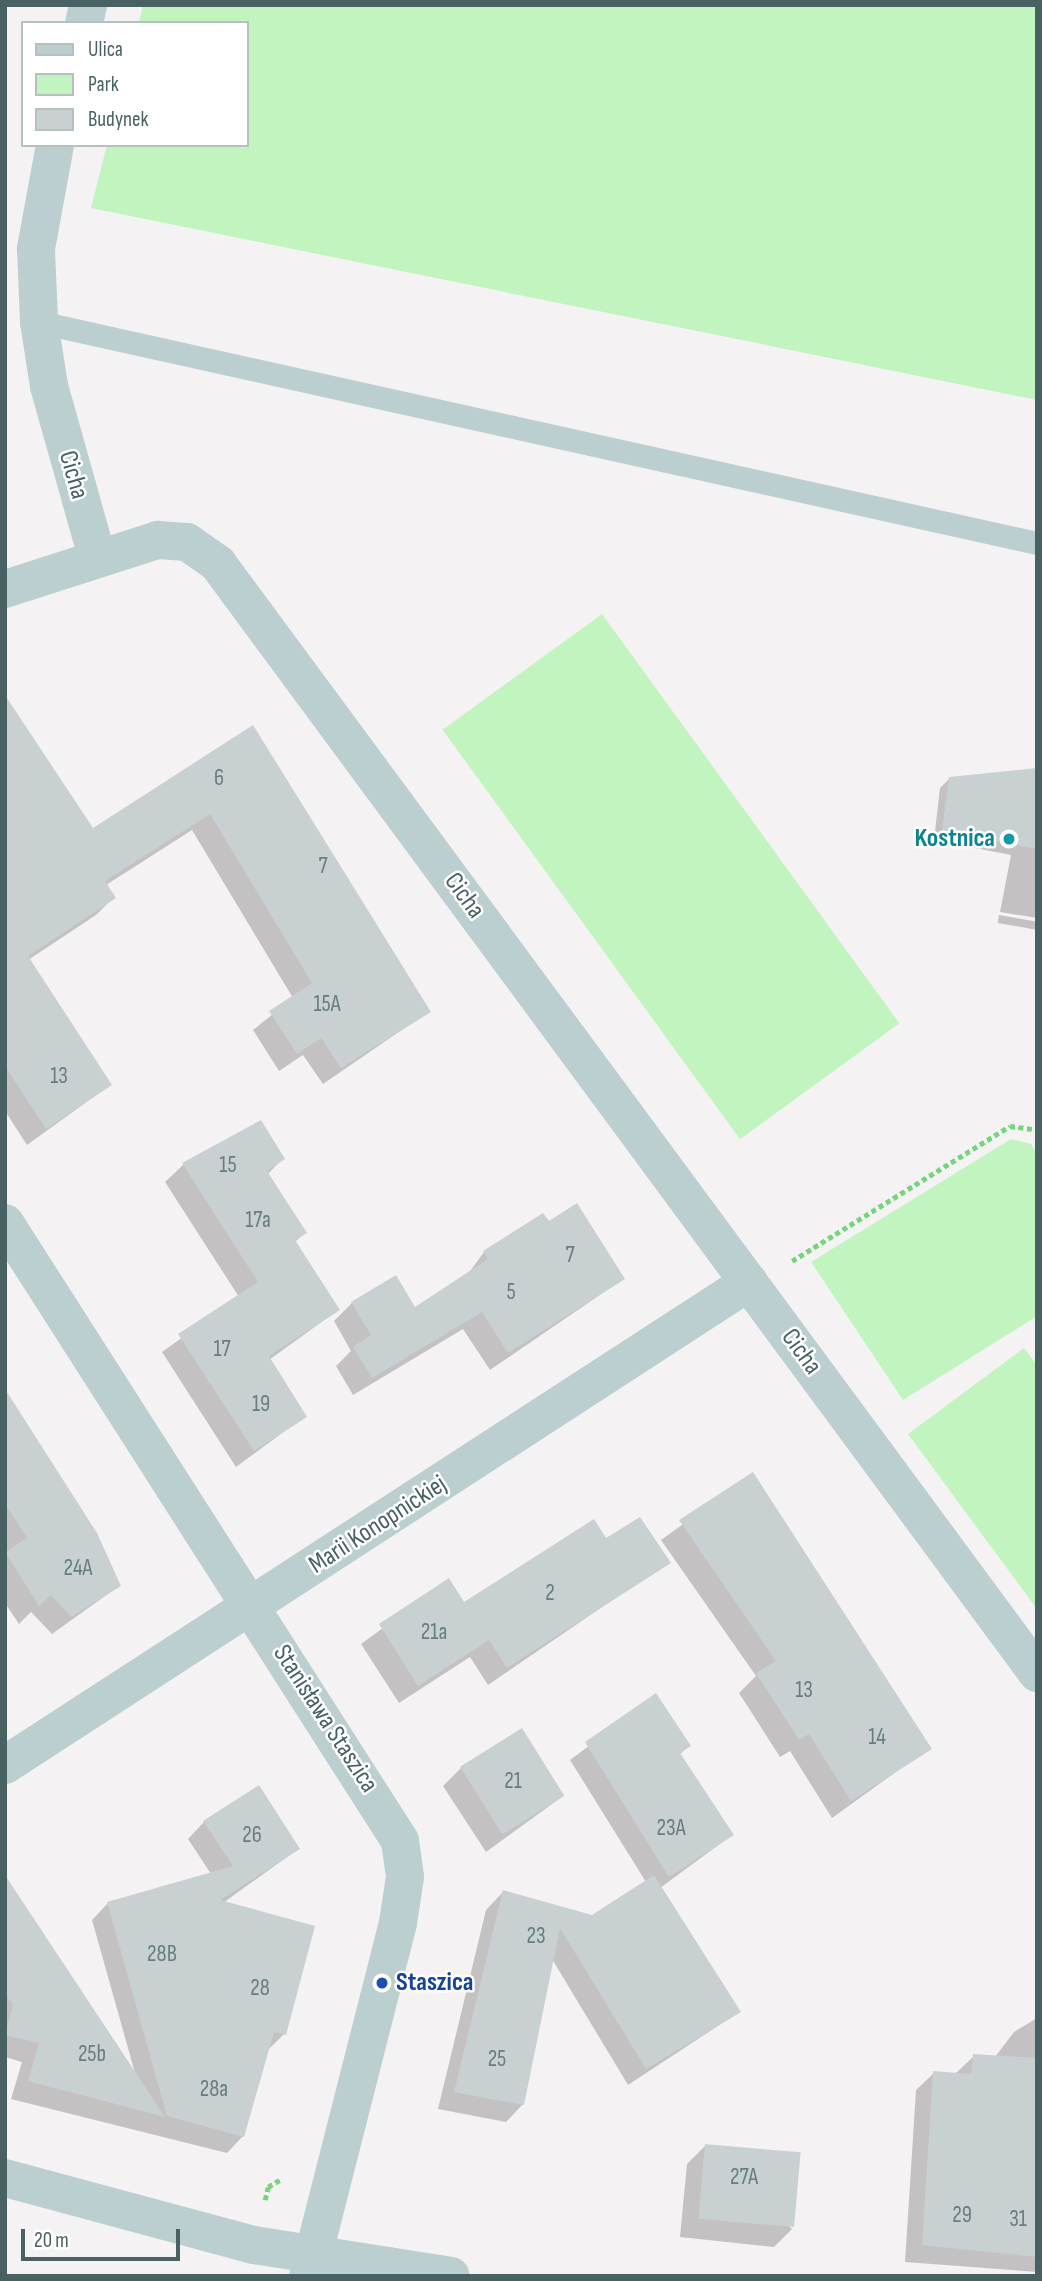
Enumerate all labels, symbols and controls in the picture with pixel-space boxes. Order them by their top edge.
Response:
legend [21,21,248,147]
text: Ulica [88,37,123,62]
text: Park [88,72,119,97]
text: Budynek [88,107,148,132]
street label: Cicha [51,447,95,503]
house number: 6 [214,764,224,792]
place label: Kostnica [915,823,995,855]
marker: Kostnica [1001,831,1017,847]
house number: 7 [318,852,328,880]
street label: Cicha [437,867,491,925]
house number: 15A [313,990,341,1018]
house number: 13 [50,1062,68,1090]
house number: 15 [219,1151,237,1179]
house number: 17a [245,1206,271,1234]
house number: 7 [565,1241,575,1269]
house number: 5 [506,1278,516,1306]
street label: Cicha [774,1323,828,1381]
house number: 17 [213,1335,231,1363]
house number: 19 [252,1390,270,1418]
street label: Marii Konopnickiej [303,1469,453,1581]
house number: 24A [64,1554,92,1582]
house number: 2 [545,1579,555,1607]
house number: 21a [421,1618,447,1646]
street label: Stanisława Staszica [266,1639,384,1799]
house number: 13 [795,1676,813,1704]
house number: 14 [868,1723,886,1751]
house number: 21 [504,1767,522,1795]
house number: 23A [656,1814,686,1842]
house number: 26 [242,1821,262,1849]
house number: 23 [526,1922,546,1950]
house number: 28B [147,1940,177,1968]
place label: Staszica [396,1967,473,1999]
house number: 28 [250,1974,270,2002]
marker: Staszica [374,1975,390,1991]
house number: 25b [78,2040,106,2068]
house number: 25 [488,2045,506,2073]
house number: 28a [200,2075,228,2103]
house number: 27A [730,2163,758,2191]
house number: 29 [952,2201,972,2229]
house number: 31 [1009,2205,1027,2233]
scale bar [24,2214,184,2258]
text: 20 m [34,2228,69,2253]

